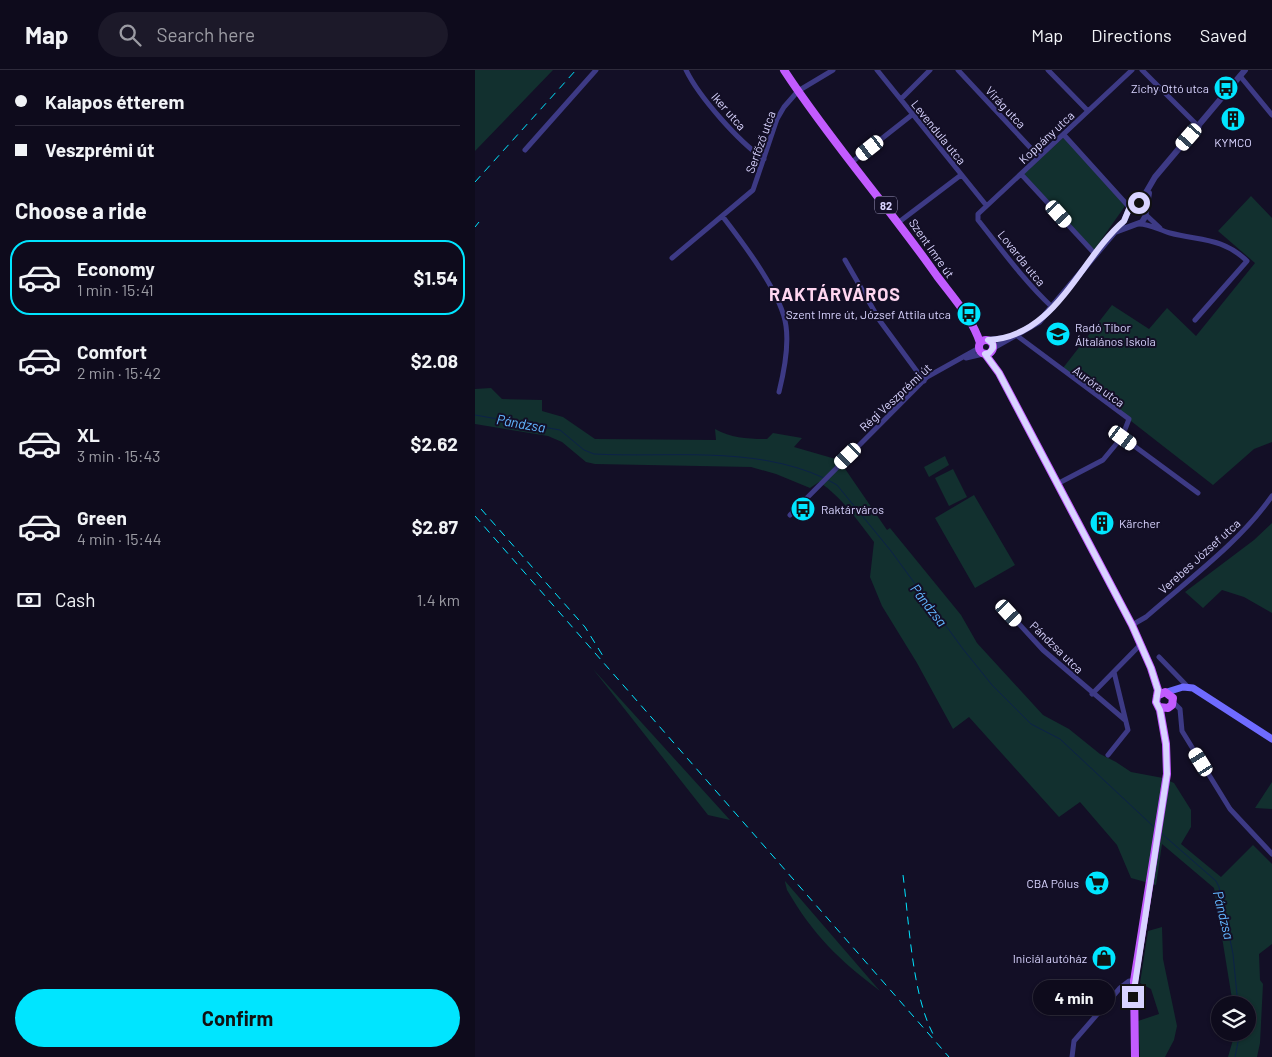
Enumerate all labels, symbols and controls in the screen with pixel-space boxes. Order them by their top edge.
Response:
search box [98,12,448,57]
text: Map [25,20,68,49]
icon: search [116,21,144,49]
text: Search here [156,23,255,46]
text: Map [1031,24,1063,46]
text: Directions [1091,24,1172,46]
text: Saved [1200,24,1247,46]
bus stop icon: Zichy Ottó utca [1213,75,1239,101]
place label: Zichy Ottó utca [1131,81,1209,95]
street label: Virág utca [983,83,1029,131]
street label: Iker utca [709,89,749,133]
text: Kalapos étterem [45,90,184,113]
street label: Levendula utca [909,97,969,167]
building icon: KYMCO [1220,106,1246,132]
street label: Koppány utca [1015,108,1077,166]
street label: Serfőző utca [742,109,778,175]
car [1173,121,1204,153]
car [853,133,886,163]
place label: KYMCO [1214,135,1252,149]
text: Veszprémi út [45,138,154,161]
route start [1128,192,1150,214]
road number: 82 [875,196,897,214]
text: Choose a ride [15,197,147,223]
car [1043,198,1074,230]
street label: Szent Imre út [906,216,958,280]
street label: Lovarda utca [995,227,1049,289]
icon: car [17,255,62,300]
text: Economy [77,257,155,280]
text: $1.54 [414,266,458,289]
text: 1 min · 15:41 [77,280,154,299]
district label: RAKTÁRVÁROS [769,283,901,305]
bus stop icon: Szent Imre út, József Attila utca [956,301,982,327]
place label: Szent Imre út, József Attila utca [786,307,951,321]
place label: Radó Tibor Általános Iskola [1075,320,1156,348]
school or university icon: Radó Tibor Általános Iskola [1045,321,1071,347]
icon: car [17,338,62,383]
text: Comfort [77,340,147,363]
text: $2.08 [411,349,458,372]
street label: Régi Veszprémi út [856,360,934,434]
text: 2 min · 15:42 [77,363,161,382]
street label: Auróra utca [1070,363,1128,409]
water label: Pándzsa [495,410,547,436]
icon: car [17,421,62,466]
text: XL [77,423,100,446]
car [1106,423,1139,453]
text: $2.62 [411,432,458,455]
car [832,440,864,472]
text: 3 min · 15:43 [77,446,160,465]
bus stop icon: Raktárváros [790,496,816,522]
place label: Raktárváros [821,502,884,516]
icon: car [17,504,62,549]
text: Green [77,506,127,529]
building icon: Kärcher [1089,510,1115,536]
text: $2.87 [412,515,458,538]
place label: Kärcher [1119,516,1161,530]
street label: Verebes József utca [1155,516,1243,596]
text: 4 min · 15:44 [77,529,162,548]
water label: Pándzsa [907,580,951,630]
icon: cash [15,586,43,614]
text: Cash [55,588,96,611]
text: 1.4 km [417,590,460,609]
car [993,597,1024,629]
street label: Pándzsa utca [1027,618,1087,676]
car [1186,745,1215,779]
supermarket icon: CBA Pólus [1084,870,1110,896]
place label: CBA Pólus [1026,876,1079,890]
water label: Pándzsa [1210,889,1238,941]
shop icon: Iniciál autóház [1091,945,1117,971]
place label: Iniciál autóház [1013,951,1087,965]
callout: 4 min [1033,980,1115,1014]
route end [1122,986,1144,1008]
text: 4 min [1054,988,1094,1007]
button: Confirm [15,989,460,1047]
map controls [1211,996,1256,1041]
button: layers [1211,996,1256,1041]

